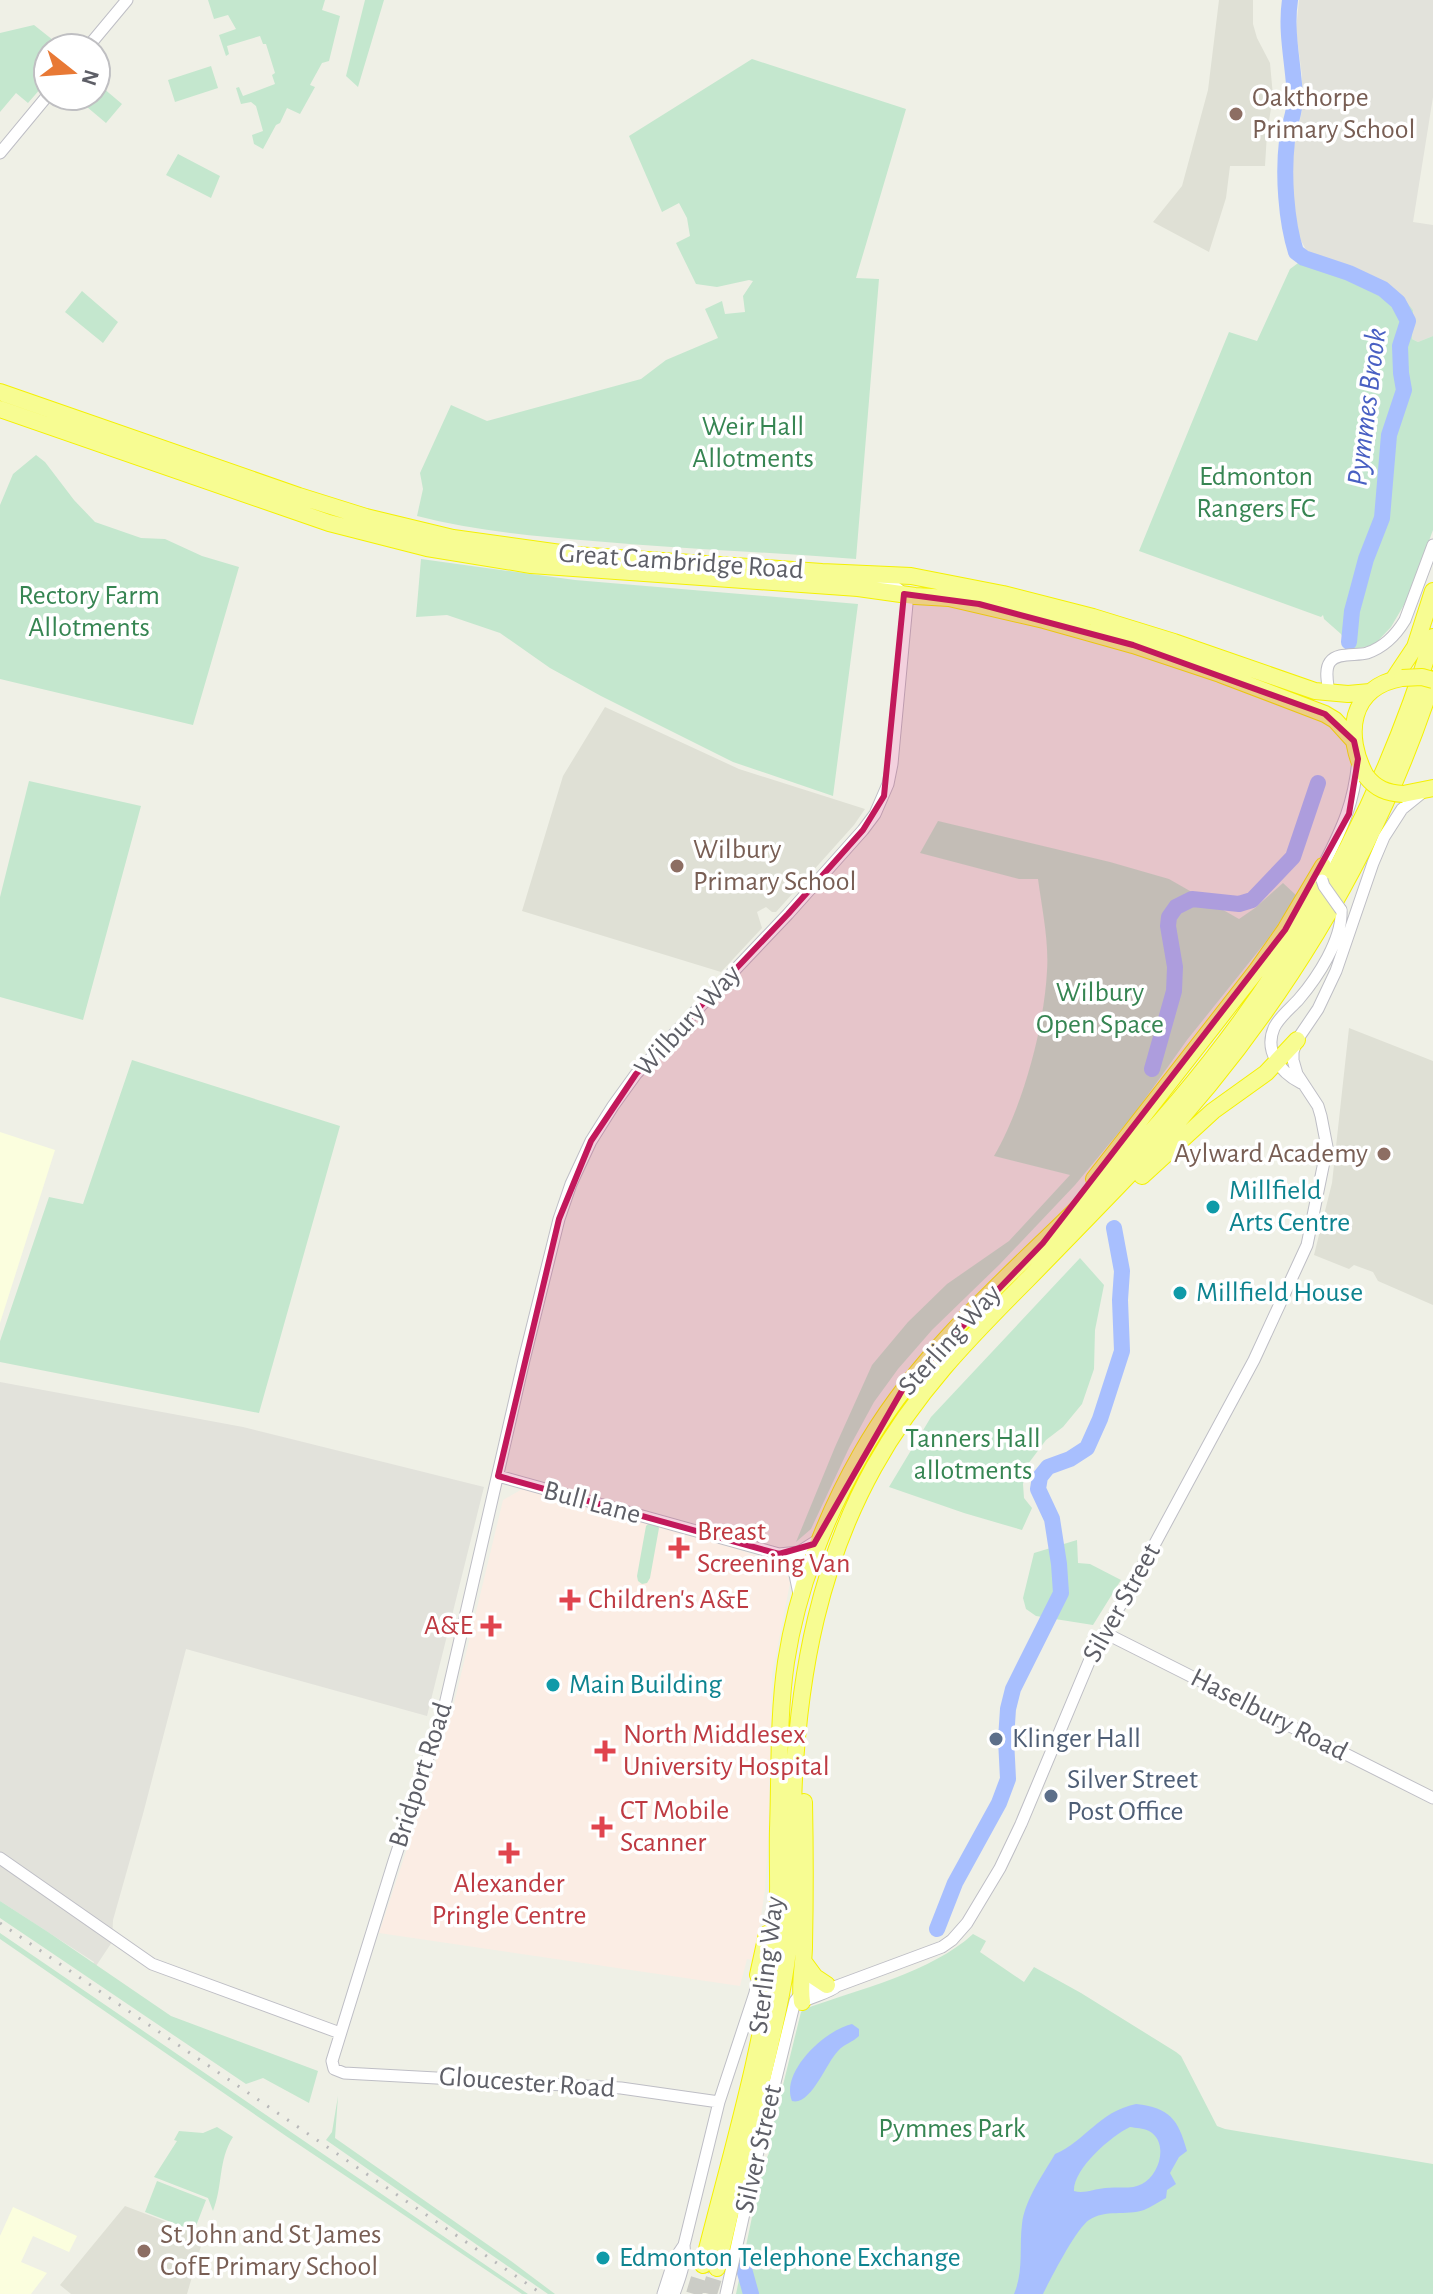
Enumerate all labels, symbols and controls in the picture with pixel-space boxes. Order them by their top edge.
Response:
north arrow [32,32,112,112]
text: N [77,67,103,88]
place label: Oakthorpe Primary School [1252,84,1415,144]
marker: Oakthorpe Primary School [1227,105,1245,123]
water label: Pymmes Brook [1342,326,1392,488]
park label: Weir Hall Allotments [692,413,814,473]
park label: Edmonton Rangers FC [1196,463,1316,523]
street label: Great Cambridge Road [558,539,804,585]
park label: Rectory Farm Allotments [18,582,160,642]
place label: Wilbury Primary School [693,836,856,896]
marker: Wilbury Primary School [668,857,686,875]
street label: Wilbury Way [630,960,746,1082]
park label: Wilbury Open Space [1036,979,1164,1039]
place label: Aylward Academy [1174,1140,1368,1168]
marker: Aylward Academy [1375,1145,1393,1163]
place label: Millfield Arts Centre [1229,1177,1350,1237]
marker: Millfield Arts Centre [1204,1198,1222,1216]
street label: Sterling Way [893,1279,1007,1401]
place label: Millfield House [1196,1279,1363,1307]
marker: Millfield House [1171,1284,1189,1302]
park label: Tanners Hall allotments [905,1425,1041,1485]
street label: Bull Lane [540,1477,644,1529]
place label: Breast Screening Van [697,1518,850,1578]
marker: Breast Screening Van [668,1537,690,1559]
street label: Silver Street [1078,1539,1166,1667]
place label: Children's A&E [588,1586,749,1614]
marker: Children's A&E [559,1589,581,1611]
place label: A&E [424,1612,473,1640]
marker: A&E [480,1615,502,1637]
street label: Haselbury Road [1186,1664,1352,1766]
place label: Main Building [569,1671,722,1699]
marker: Main Building [544,1676,562,1694]
street label: Bridport Road [384,1699,458,1851]
place label: North Middlesex University Hospital [623,1721,830,1781]
place label: Klinger Hall [1012,1725,1141,1753]
marker: Klinger Hall [987,1730,1005,1748]
marker: North Middlesex University Hospital [594,1740,616,1762]
place label: Silver Street Post Office [1067,1766,1198,1826]
marker: Silver Street Post Office [1042,1787,1060,1805]
place label: CT Mobile Scanner [620,1797,729,1857]
marker: CT Mobile Scanner [591,1816,613,1838]
marker: Alexander Pringle Centre [498,1842,520,1864]
place label: Alexander Pringle Centre [432,1870,586,1930]
street label: Sterling Way [745,1895,789,2035]
street label: Gloucester Road [438,2063,616,2103]
street label: Silver Street [731,2082,787,2216]
park label: Pymmes Park [878,2115,1026,2143]
place label: St John and St James CofE Primary School [160,2221,381,2281]
marker: St John and St James CofE Primary School [135,2242,153,2260]
place label: Edmonton Telephone Exchange [619,2244,961,2272]
marker: Edmonton Telephone Exchange [594,2249,612,2267]

